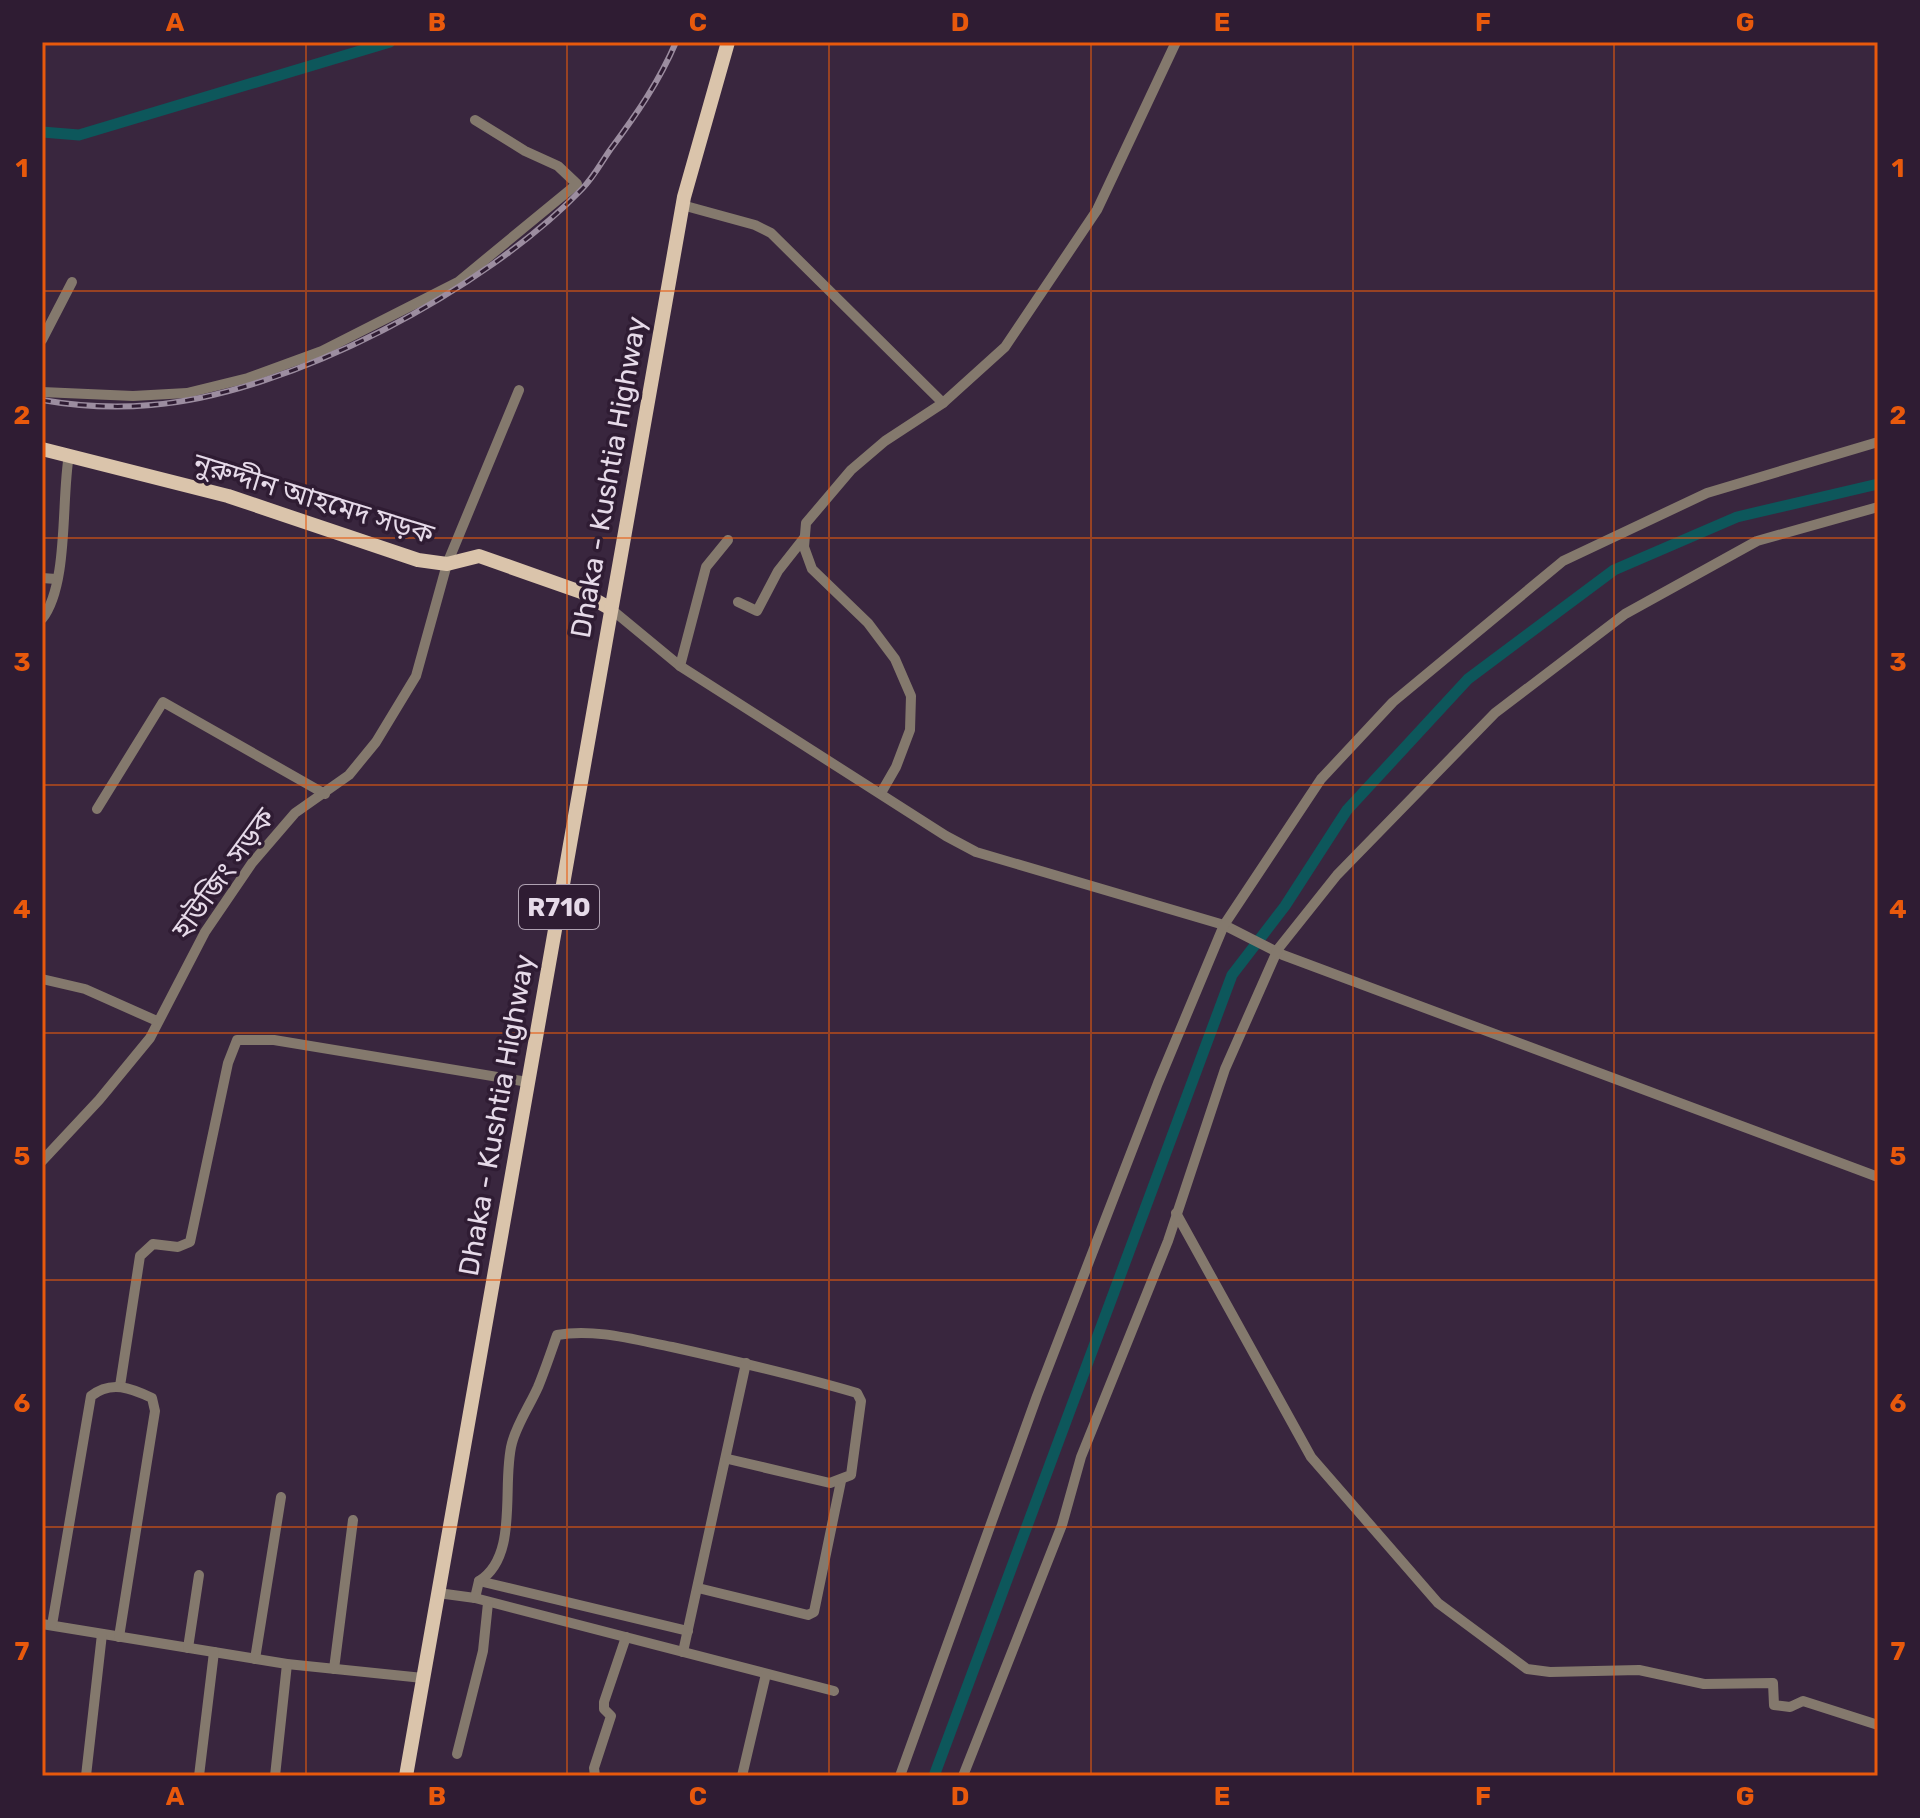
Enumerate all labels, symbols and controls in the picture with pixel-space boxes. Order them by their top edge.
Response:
text: A [166,7,185,38]
text: B [428,7,446,38]
text: C [689,7,707,38]
text: D [951,7,969,38]
text: E [1214,7,1230,38]
text: F [1475,7,1491,38]
text: G [1736,7,1754,38]
text: 1 [16,153,28,184]
text: 1 [1892,153,1904,184]
street label: Dhaka - Kushtia Highway [564,314,653,640]
text: 2 [14,400,30,431]
text: 2 [1890,400,1906,431]
street label: নুরুদ্দীন আহমেদ সড়ক [189,446,438,551]
text: 3 [13,647,31,678]
text: 3 [1889,647,1907,678]
street label: হাউজিং সড়ক [164,801,282,946]
road number: R710 [519,885,599,929]
text: 4 [13,894,31,925]
text: 4 [1889,894,1907,925]
street label: Dhaka - Kushtia Highway [452,952,541,1278]
text: 5 [14,1141,30,1172]
text: 5 [1890,1141,1906,1172]
text: 6 [14,1388,31,1419]
text: 6 [1890,1388,1907,1419]
text: 7 [15,1636,30,1667]
text: 7 [1891,1636,1906,1667]
text: A [166,1781,185,1812]
text: B [428,1781,446,1812]
text: C [689,1781,707,1812]
text: D [951,1781,969,1812]
text: E [1214,1781,1230,1812]
text: F [1475,1781,1491,1812]
text: G [1736,1781,1754,1812]

